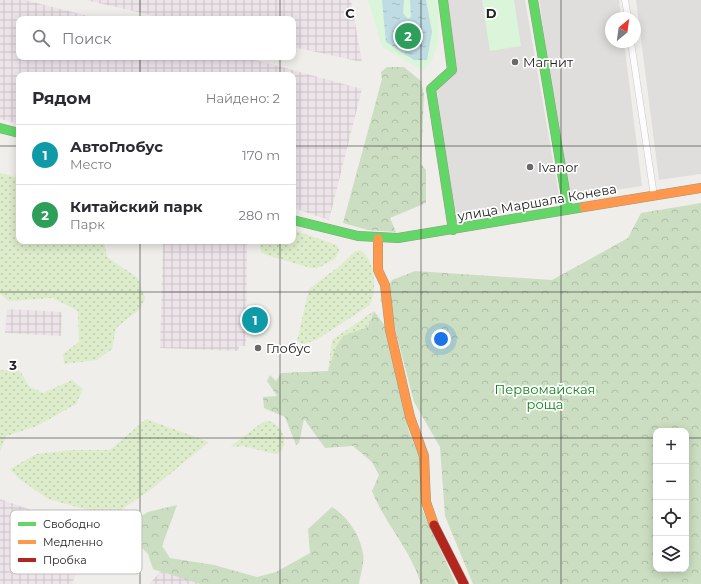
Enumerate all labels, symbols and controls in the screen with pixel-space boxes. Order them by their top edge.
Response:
text: C [345,5,355,21]
text: D [486,5,497,21]
north arrow [605,12,641,48]
search box [16,16,296,60]
pin: 2 [395,21,421,51]
icon: search [30,27,52,49]
text: Поиск [62,29,111,48]
place label: Магнит [523,54,574,70]
marker: Магнит [510,57,520,67]
text: Рядом [32,88,91,108]
text: Найдено: 2 [206,90,280,106]
text: АвтоГлобус [70,137,163,156]
text: 1 [42,147,48,163]
text: 170 m [242,147,280,163]
text: Место [70,156,112,172]
place label: Ivanor [538,159,579,175]
marker: Ivanor [525,162,535,172]
street label: улица Маршала Конева [455,180,618,224]
text: Китайский парк [70,197,203,216]
text: 2 [41,207,49,223]
text: 280 m [239,207,280,223]
text: Парк [70,216,105,232]
pin: 1 [242,305,268,335]
your location [431,329,451,349]
place label: Глобус [266,340,311,356]
marker: Глобус [253,343,263,353]
text: 3 [8,357,17,373]
park label: Первомайская роща [495,381,595,412]
map controls [653,428,689,572]
button: + [653,428,689,464]
button: − [653,464,689,500]
button: locate [653,500,689,536]
legend [10,510,142,574]
text: Свободно [43,517,100,531]
text: Медленно [43,535,103,549]
button: layers [653,536,689,572]
text: Пробка [43,553,87,567]

